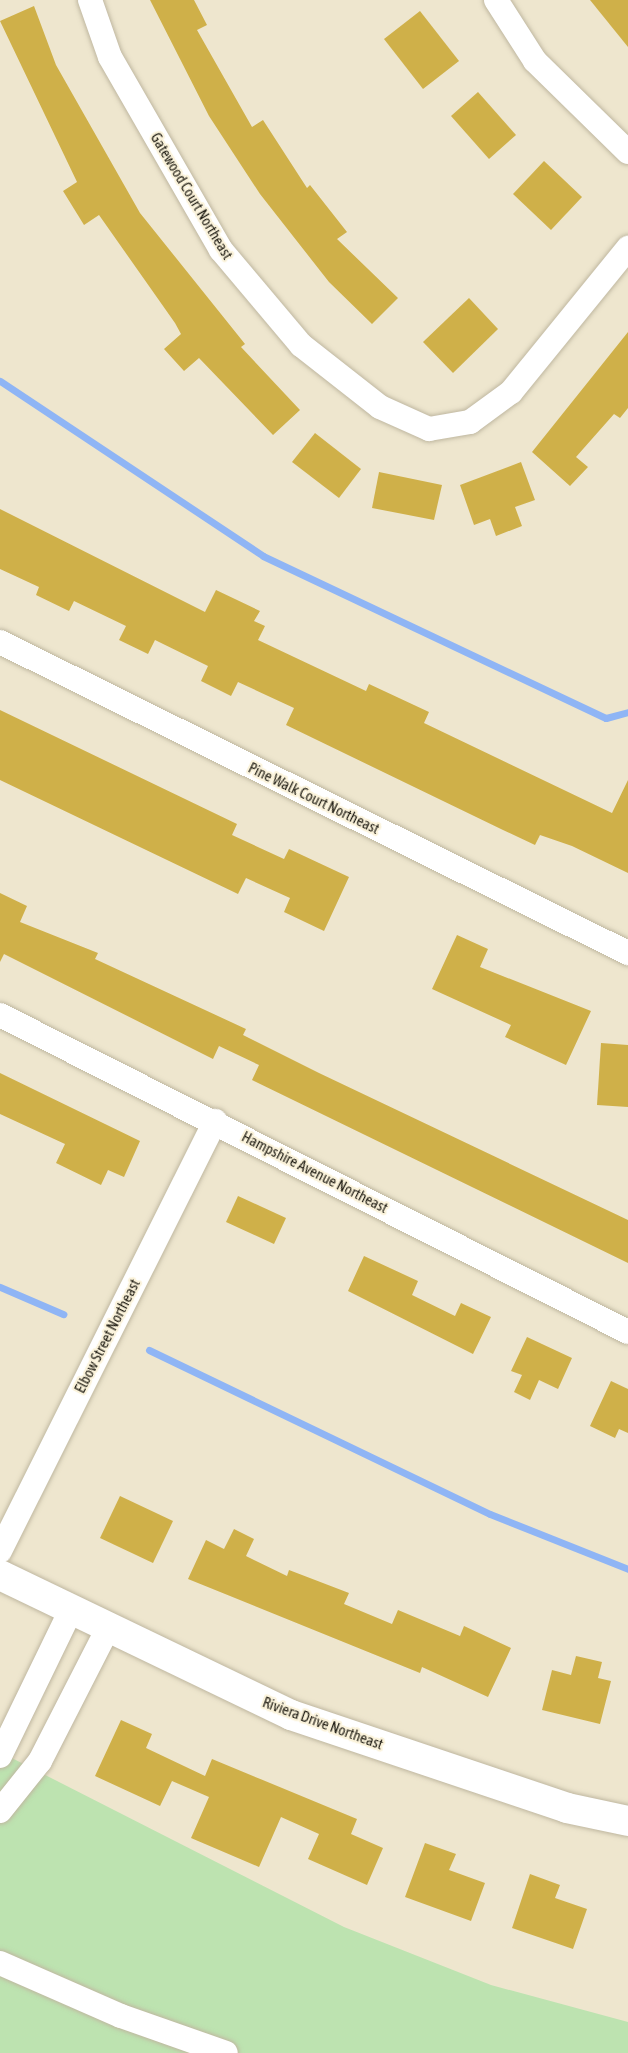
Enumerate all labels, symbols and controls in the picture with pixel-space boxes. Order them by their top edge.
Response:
street label: Gatewood Court Northeast [147,129,237,263]
street label: Pine Walk Court Northeast [246,758,382,838]
street label: Hampshire Avenue Northeast [239,1127,391,1217]
street label: Elbow Street Northeast [70,1276,144,1396]
street label: Riviera Drive Northeast [260,1693,386,1753]

